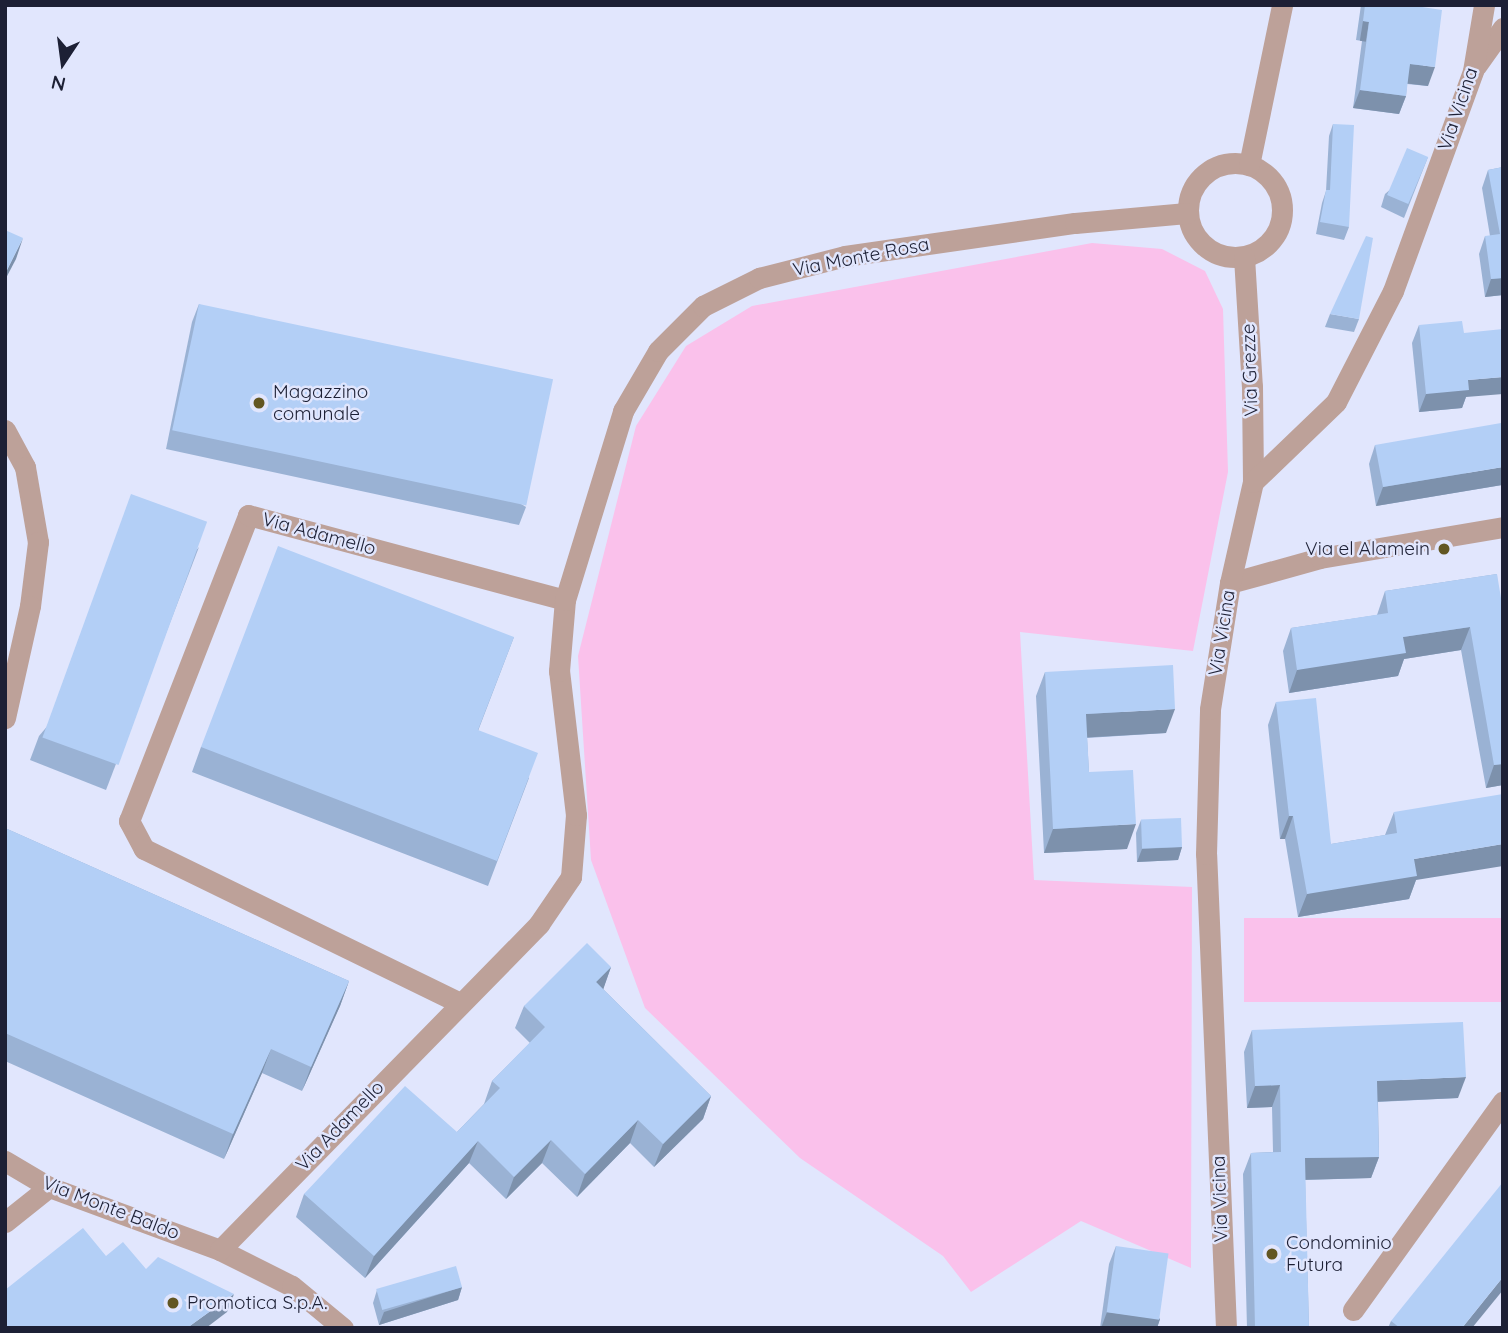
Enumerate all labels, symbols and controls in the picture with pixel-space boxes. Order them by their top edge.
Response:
north arrow [28,28,98,98]
street label: Via Vicina [1433,64,1483,154]
text: N [49,70,68,97]
street label: Via Monte Rosa [791,233,931,281]
street label: Via Grezze [1237,323,1263,417]
place label: Magazzino comunale [273,381,368,425]
marker: Magazzino comunale [251,395,267,411]
street label: Via Adamello [260,508,378,560]
place label: Via el Alamein [1305,538,1430,560]
marker: Via el Alamein [1436,541,1452,557]
street label: Via Vicina [1204,588,1240,678]
street label: Via Adamello [291,1076,389,1176]
street label: Via Vicina [1207,1155,1233,1243]
street label: Via Monte Baldo [39,1171,183,1245]
place label: Condominio Futura [1286,1232,1392,1276]
marker: Condominio Futura [1264,1246,1280,1262]
place label: Promotica S.p.A. [187,1292,327,1314]
marker: Promotica S.p.A. [165,1295,181,1311]

